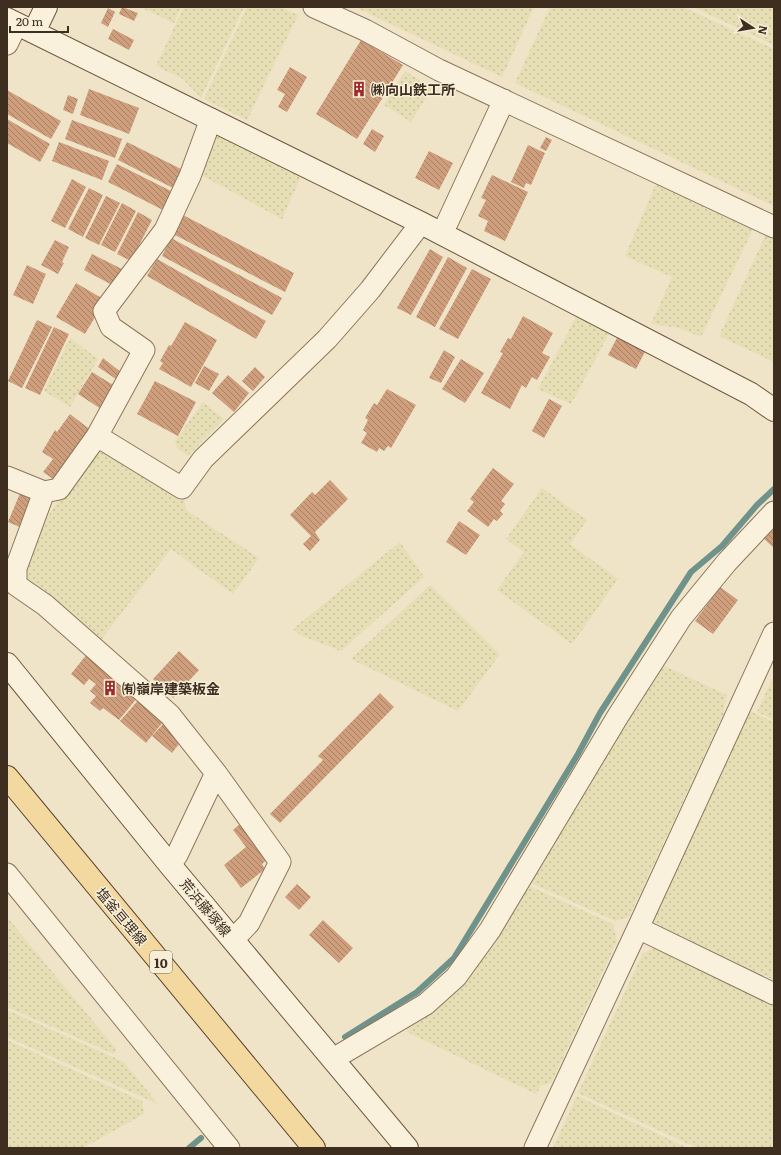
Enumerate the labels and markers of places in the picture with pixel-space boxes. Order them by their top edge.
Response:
place label: ㈱向山鉄工所 [371,79,455,99]
building icon: ㈱向山鉄工所 [350,80,368,98]
place label: ㈲嶺岸建築板金 [122,678,220,698]
building icon: ㈲嶺岸建築板金 [101,679,119,697]

